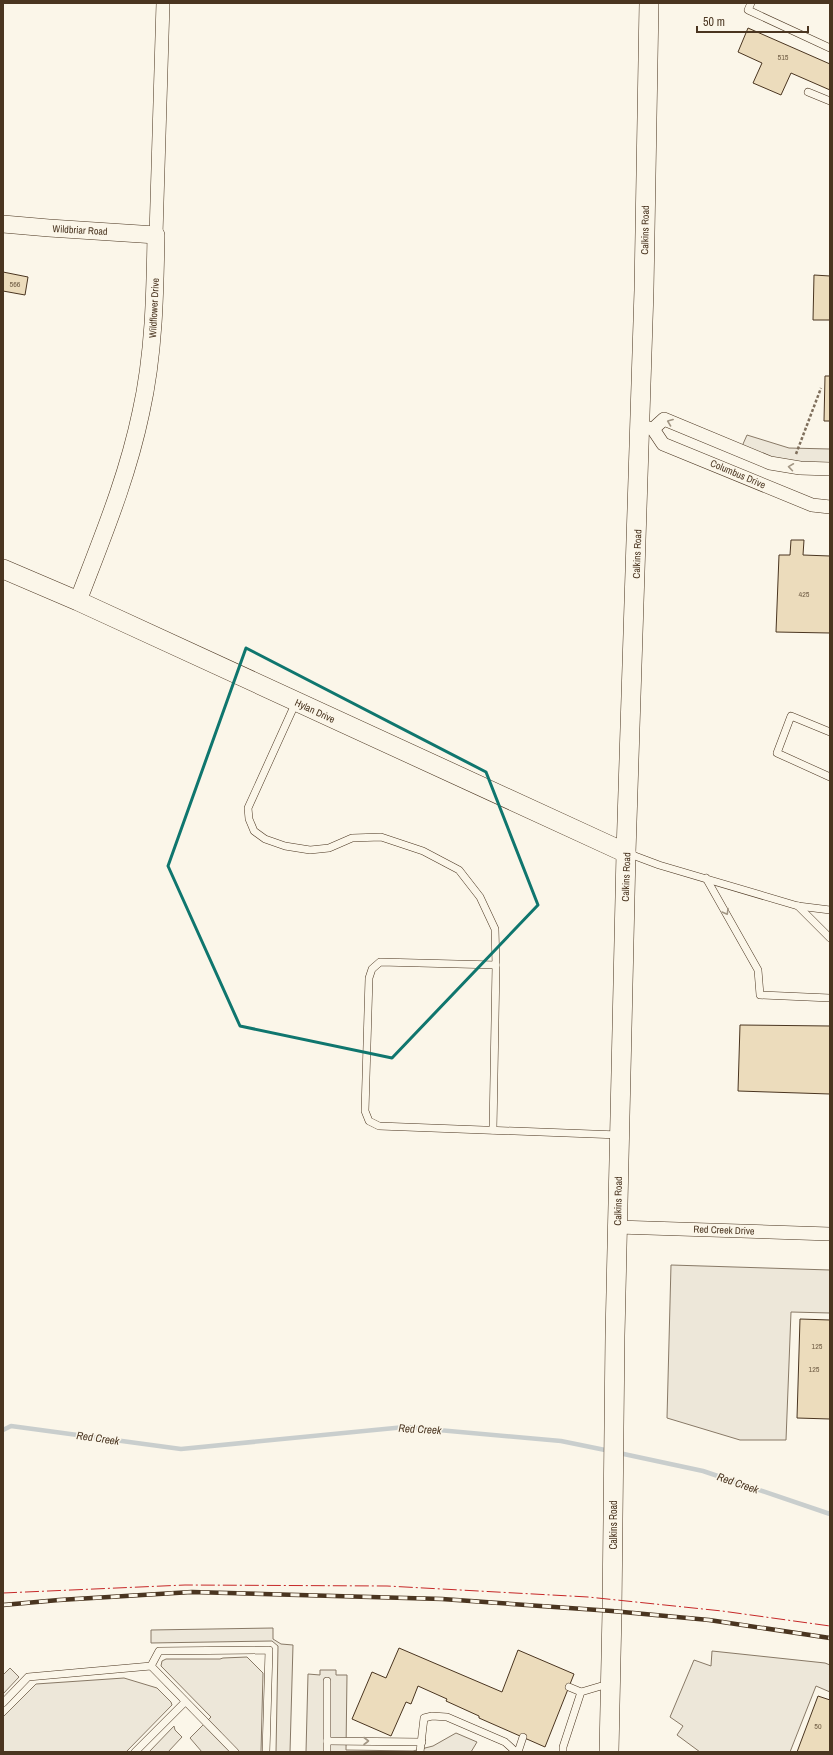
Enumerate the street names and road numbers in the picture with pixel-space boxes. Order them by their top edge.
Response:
street label: Calkins Road [638,205,652,255]
street label: Wildbriar Road [52,222,108,238]
street label: Wildflower Drive [146,277,162,338]
street label: Columbus Drive [708,457,768,492]
street label: Calkins Road [630,529,644,579]
street label: Hylan Drive [293,696,338,726]
street label: Calkins Road [619,852,633,902]
street label: Calkins Road [611,1176,625,1226]
street label: Red Creek Drive [693,1222,755,1238]
street label: Calkins Road [607,1500,620,1550]

